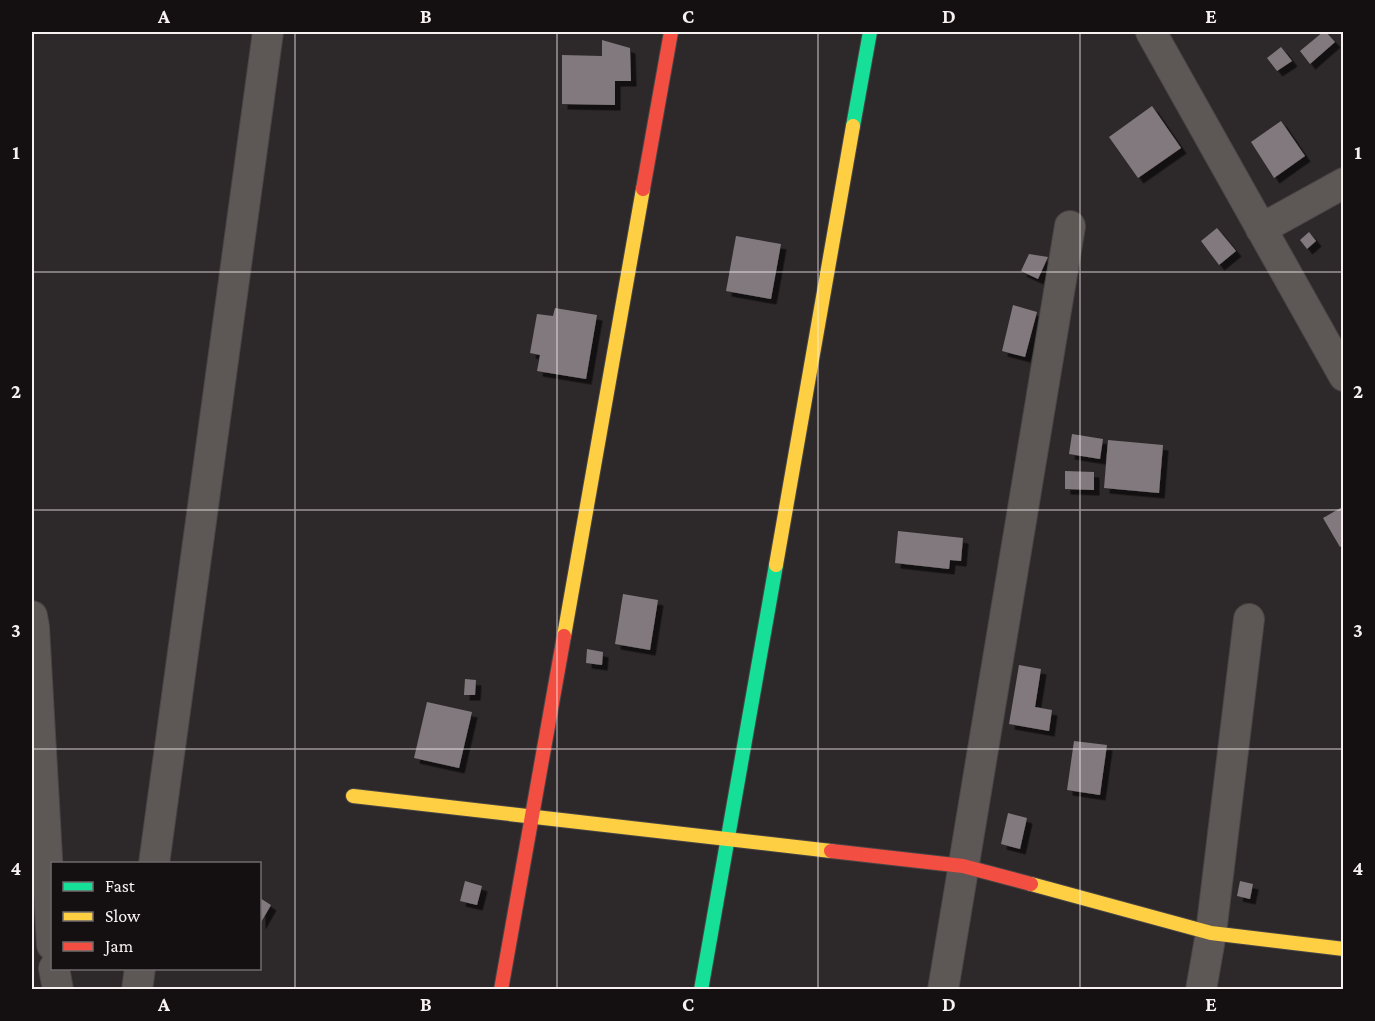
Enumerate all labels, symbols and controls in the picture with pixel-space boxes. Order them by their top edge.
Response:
text: A [157,5,171,27]
text: B [420,5,432,27]
text: C [682,5,694,27]
text: D [942,5,956,27]
text: E [1205,5,1217,27]
text: 1 [12,141,20,163]
text: 1 [1354,141,1362,163]
text: 2 [11,380,21,402]
text: 2 [1353,380,1363,402]
text: 3 [11,619,21,641]
text: 3 [1353,619,1363,641]
text: 4 [11,857,22,879]
text: 4 [1353,857,1364,879]
legend [51,862,261,970]
text: Fast [105,876,136,896]
text: Slow [105,906,141,926]
text: Jam [103,936,134,956]
text: A [157,993,171,1015]
text: B [420,993,432,1015]
text: C [682,993,694,1015]
text: D [942,993,956,1015]
text: E [1205,993,1217,1015]

